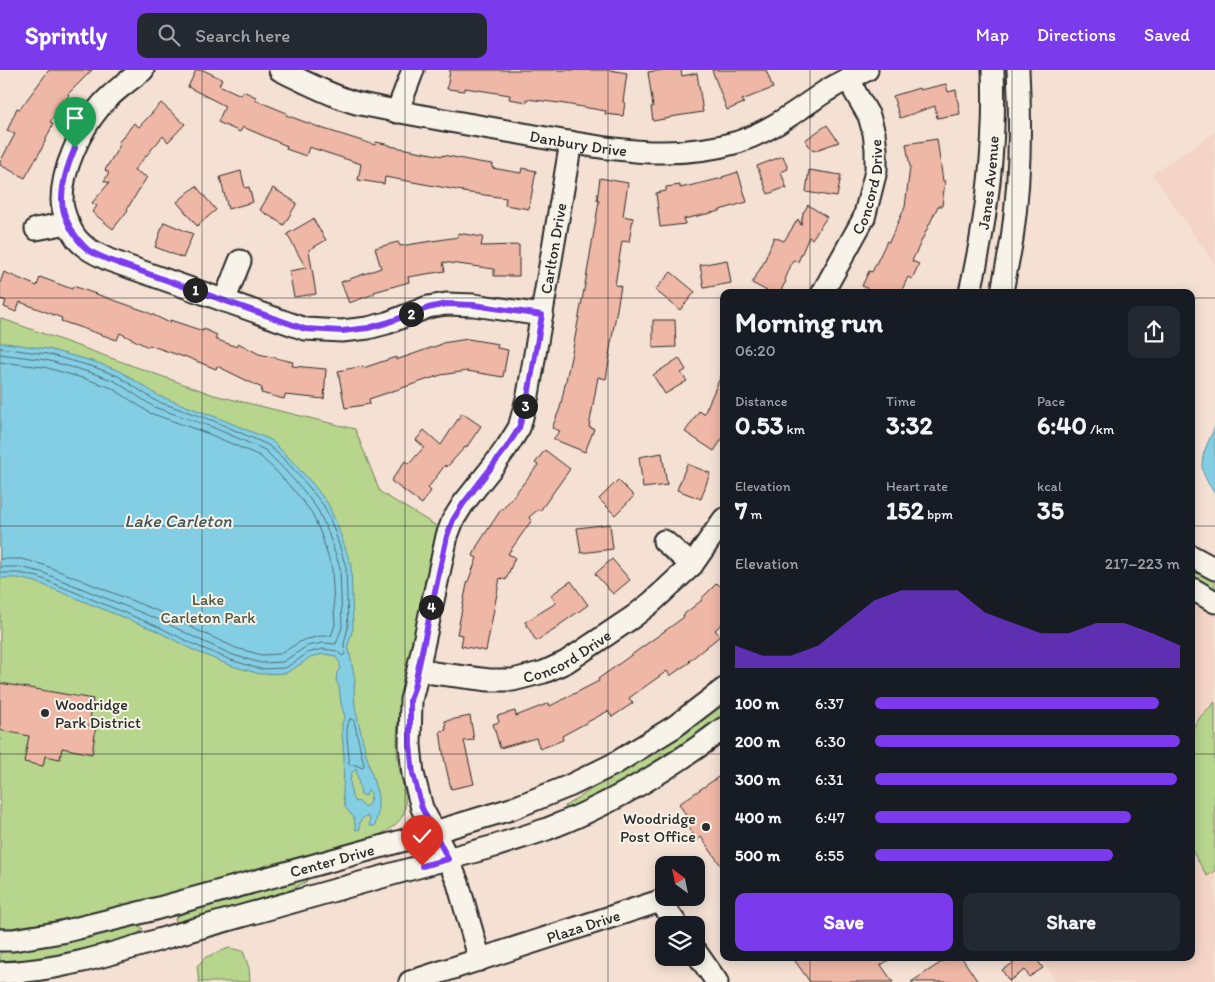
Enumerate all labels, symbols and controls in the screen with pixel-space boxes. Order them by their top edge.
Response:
search box [137,13,487,58]
text: Sprintly [25,21,107,50]
icon: search [155,21,183,49]
text: Search here [195,24,290,47]
text: Map [976,24,1009,46]
text: Directions [1037,24,1116,46]
text: Saved [1144,24,1190,46]
pin [54,97,96,148]
icon: arrive [61,104,89,132]
street label: Danbury Drive [528,126,628,160]
street label: Janes Avenue [974,135,1003,231]
street label: Concord Drive [848,138,886,238]
street label: Carlton Drive [536,201,571,295]
pin: 1 [182,278,208,302]
text: 1 [192,282,199,299]
pin: 2 [398,302,424,326]
text: Morning run [735,305,883,339]
text: 2 [408,306,415,323]
button: share [1128,306,1180,358]
text: 06:20 [735,341,776,360]
text: Distance [735,393,787,410]
text: Time [886,393,916,410]
text: Pace [1037,393,1065,410]
pin: 3 [512,394,538,418]
text: 3 [522,398,529,415]
text: 0.53 [735,410,783,440]
text: 3:32 [886,410,933,440]
text: 6:40 [1037,410,1087,440]
text: km [783,421,805,438]
text: /km [1087,421,1114,438]
text: Elevation [735,478,791,495]
text: Heart rate [886,478,948,495]
text: kcal [1037,478,1062,495]
text: 7 [735,495,747,525]
text: 152 [886,495,924,525]
text: 35 [1037,495,1064,525]
text: m [747,506,762,523]
text: bpm [924,506,953,523]
water label: Lake Carleton [124,510,232,532]
text: Elevation [735,554,799,573]
text: 217–223 m [1105,554,1180,573]
park label: Lake Carleton Park [160,590,256,627]
pin: 4 [418,594,444,620]
text: 4 [427,599,436,616]
street label: Concord Drive [521,626,615,687]
text: 100 m [735,694,779,713]
text: 6:37 [815,694,844,713]
place label: Woodridge Park District [55,695,141,732]
marker: Woodridge Park District [39,707,51,719]
text: 200 m [735,732,780,751]
text: 6:30 [815,732,846,751]
text: 300 m [735,770,781,789]
text: 6:31 [815,770,844,789]
text: 400 m [735,808,781,827]
text: 6:47 [815,808,845,827]
place label: Woodridge Post Office [620,809,696,846]
pin [401,815,443,866]
marker: Woodridge Post Office [700,821,712,833]
icon: check [408,822,436,850]
street label: Center Drive [288,840,376,881]
text: 500 m [735,846,780,865]
text: 6:55 [815,846,844,865]
north arrow [655,856,705,906]
map controls [655,856,705,966]
button: Save [735,893,953,951]
button: Share [963,893,1180,951]
street label: Plaza Drive [544,906,623,947]
button: layers [655,916,705,966]

